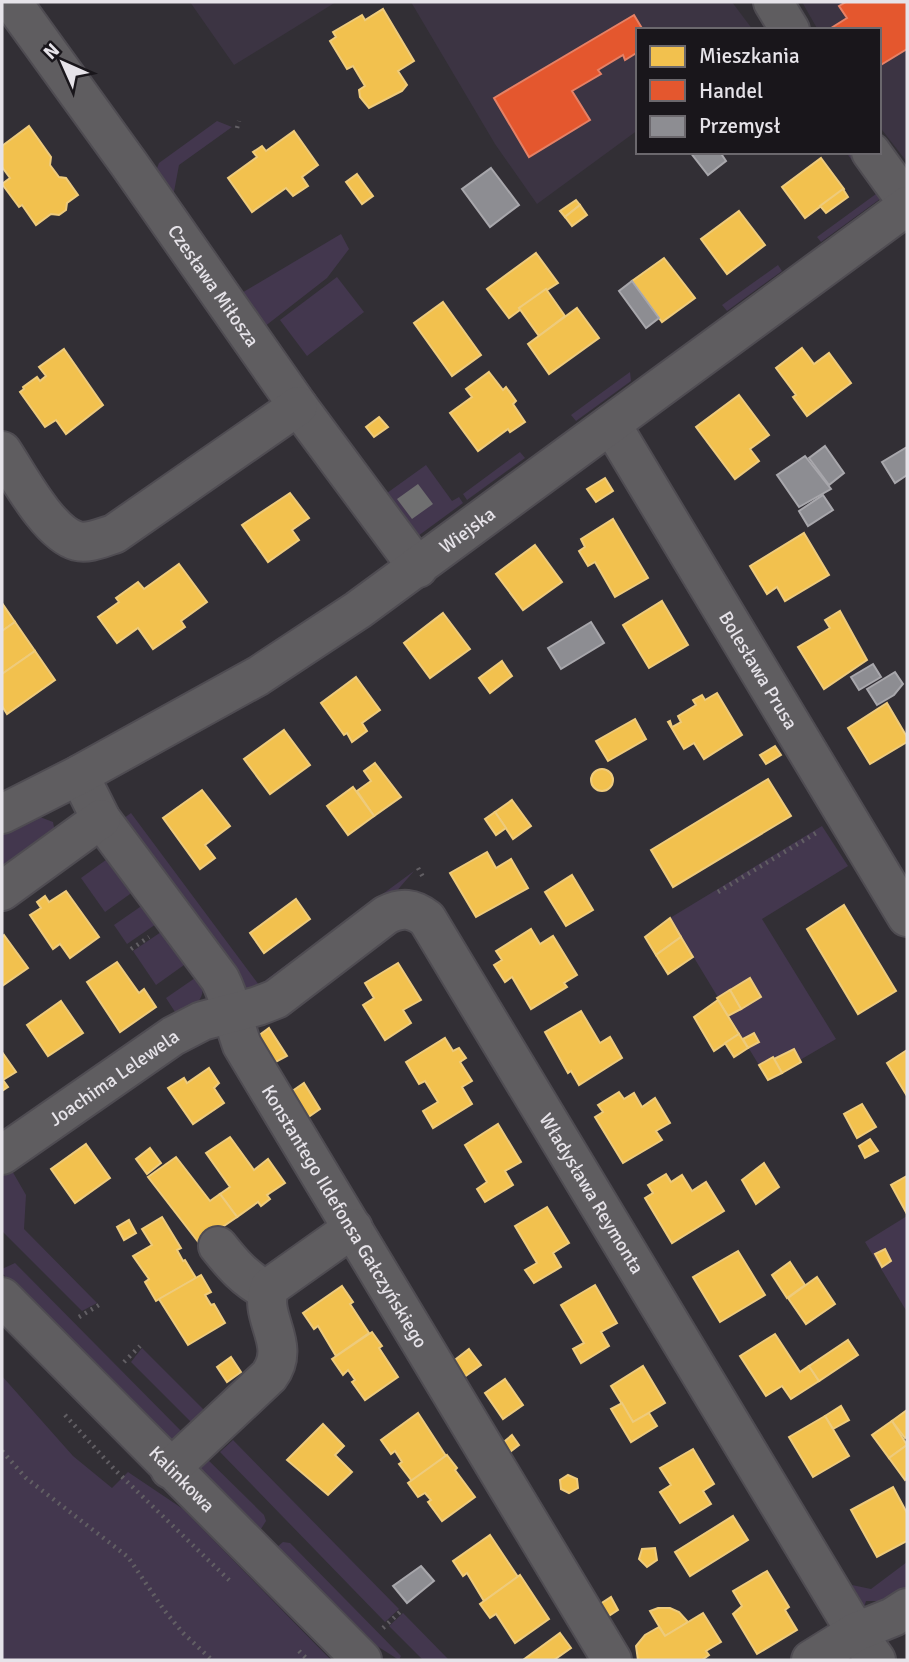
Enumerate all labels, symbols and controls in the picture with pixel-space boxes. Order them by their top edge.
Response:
north arrow [28,28,98,98]
legend [636,28,881,154]
text: N [39,39,65,65]
text: Mieszkania [699,43,800,69]
text: Handel [699,78,763,104]
text: Przemysł [699,113,780,139]
street label: Czesława Miłosza [162,220,264,352]
street label: Wiejska [435,502,500,559]
street label: Bolesława Prusa [713,607,803,734]
street label: Joachima Lelewela [44,1024,184,1132]
street label: Konstantego Ildefonsa Gałczyńskiego [256,1081,433,1353]
street label: Władysława Reymonta [534,1109,649,1279]
street label: Kalinkowa [143,1441,220,1518]

